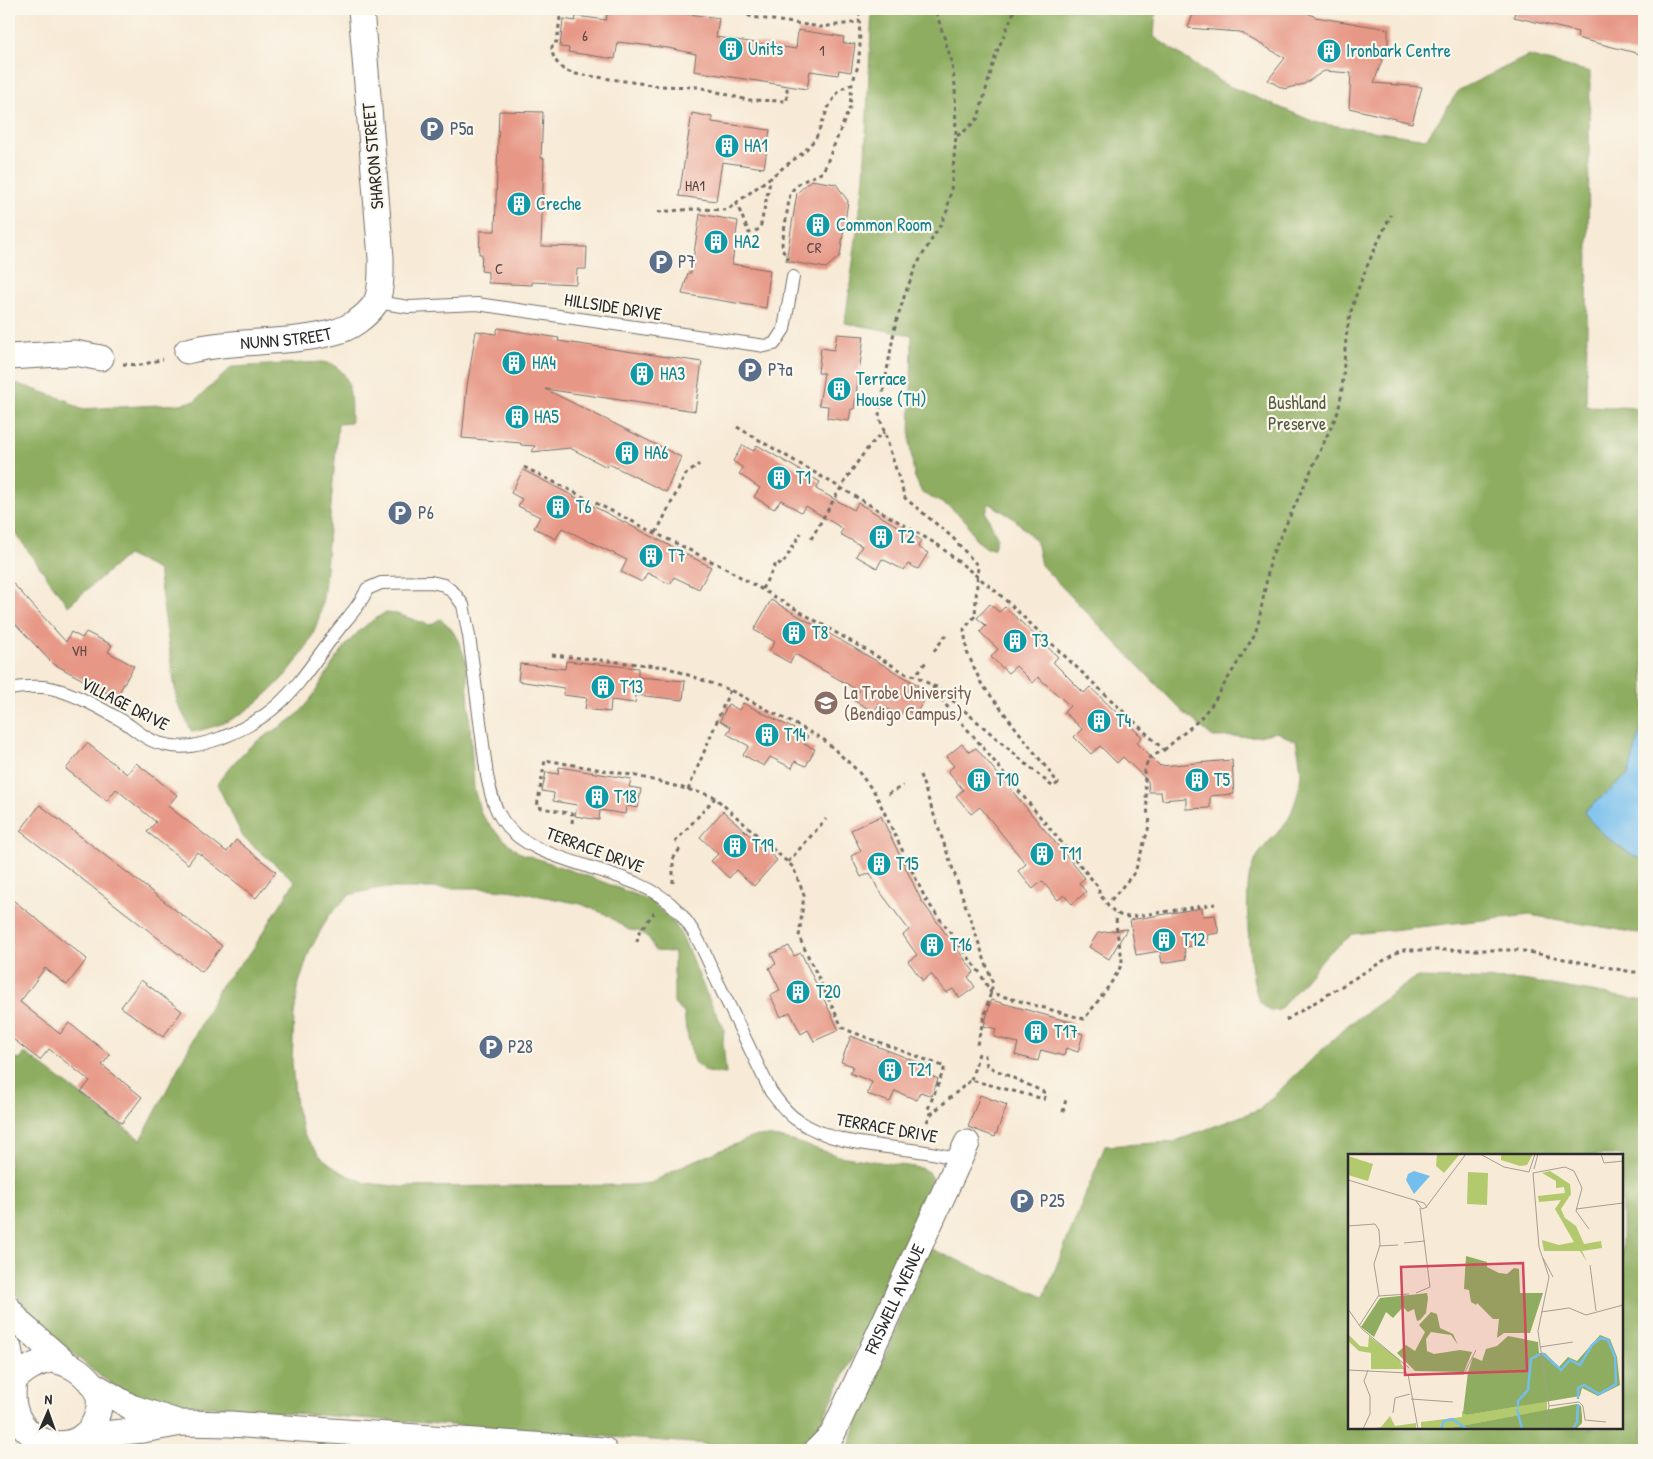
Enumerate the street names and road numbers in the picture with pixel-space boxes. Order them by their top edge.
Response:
street label: SHARON STREET [355,101,390,210]
street label: HILLSIDE DRIVE [563,286,664,327]
street label: NUNN STREET [239,320,335,355]
street label: VILLAGE DRIVE [77,671,174,737]
street label: TERRACE DRIVE [543,820,648,879]
street label: TERRACE DRIVE [834,1106,940,1149]
street label: FRISWELL AVENUE [858,1240,931,1359]

